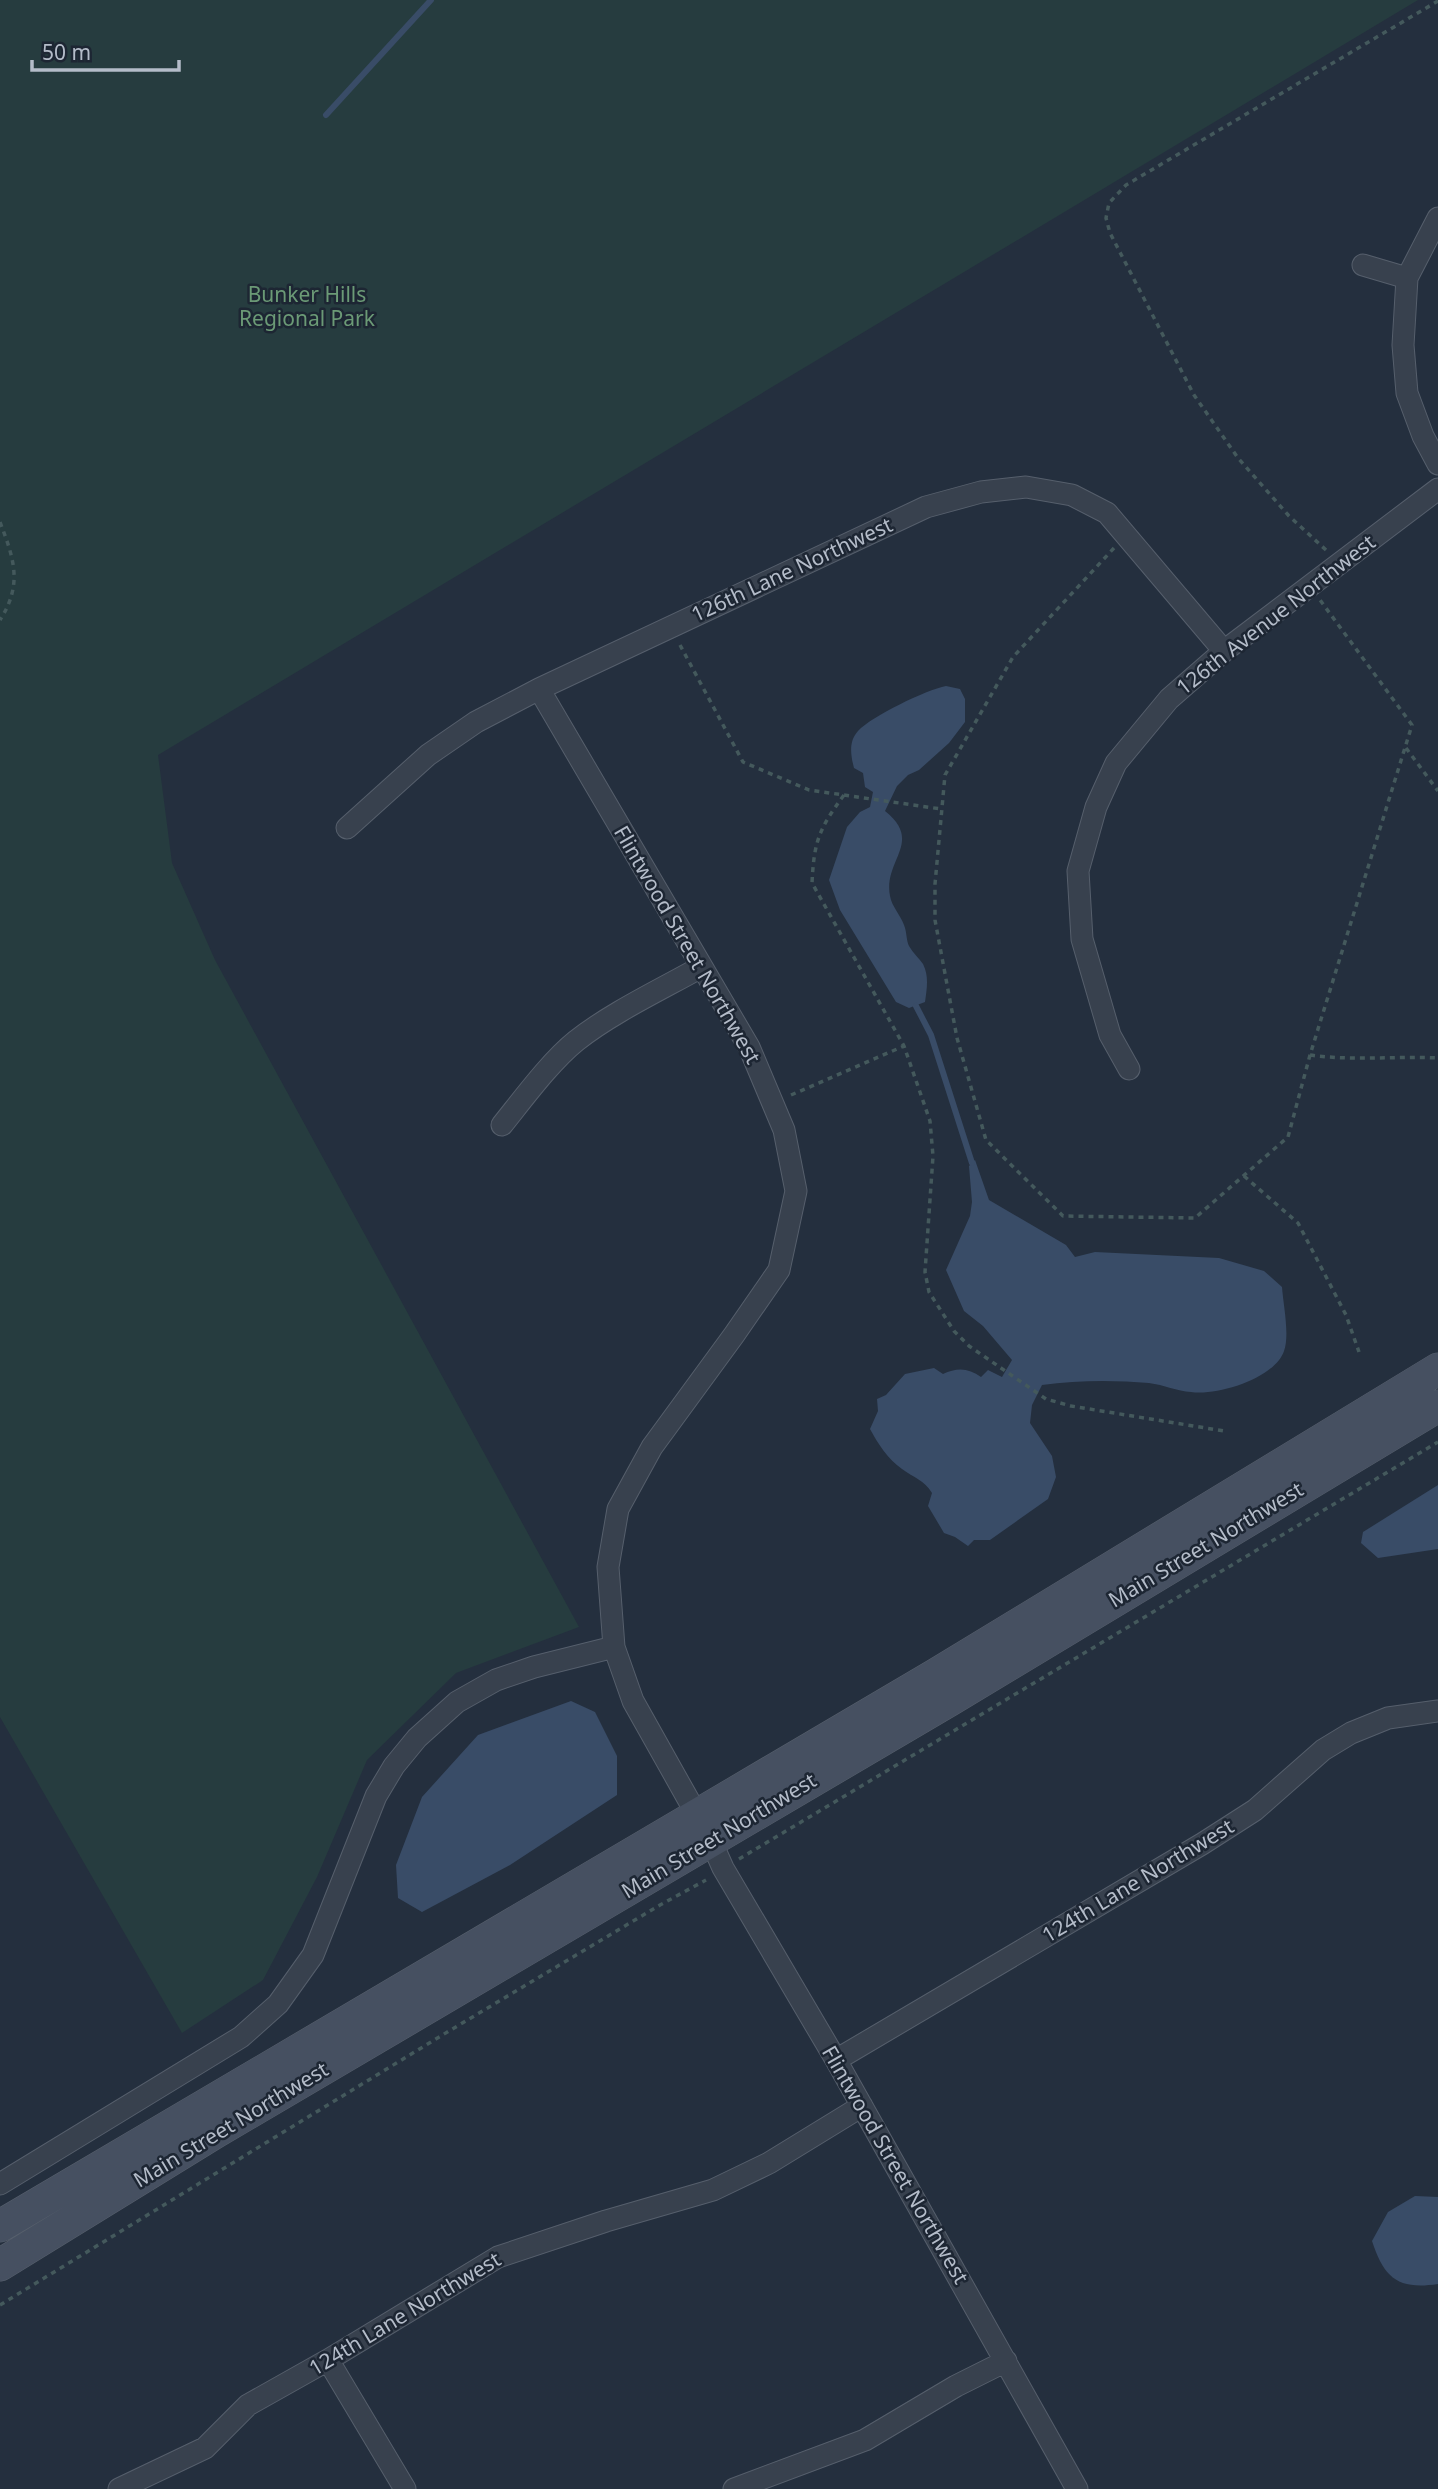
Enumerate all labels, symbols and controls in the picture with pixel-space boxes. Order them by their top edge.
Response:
scale bar [32,28,178,72]
text: 50 m [42,38,91,66]
park label: Bunker Hills Regional Park [239,280,376,332]
street label: 126th Lane Northwest [686,510,897,628]
street label: 126th Avenue Northwest [1170,527,1381,701]
street label: Flintwood Street Northwest [608,820,768,1069]
street label: Main Street Northwest [1103,1475,1308,1613]
street label: Main Street Northwest [616,1766,821,1904]
street label: 124th Lane Northwest [1036,1812,1239,1949]
street label: Flintwood Street Northwest [816,2040,976,2289]
street label: Main Street Northwest [128,2055,333,2193]
street label: 124th Lane Northwest [303,2245,506,2382]

